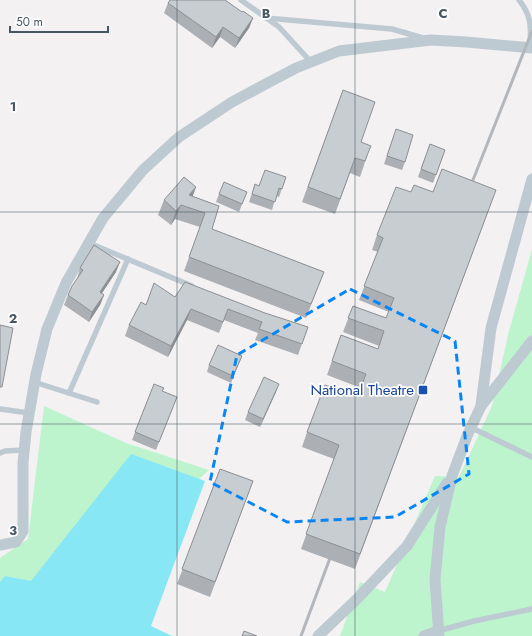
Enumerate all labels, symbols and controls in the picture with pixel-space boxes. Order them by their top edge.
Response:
text: B [262,4,271,23]
text: C [438,4,448,23]
scale bar [10,8,108,34]
text: 50 m [16,13,43,31]
text: 1 [10,97,16,116]
text: 2 [9,309,17,328]
place label: National Theatre [310,379,414,401]
marker: National Theatre [417,384,429,396]
text: 3 [9,521,17,540]

